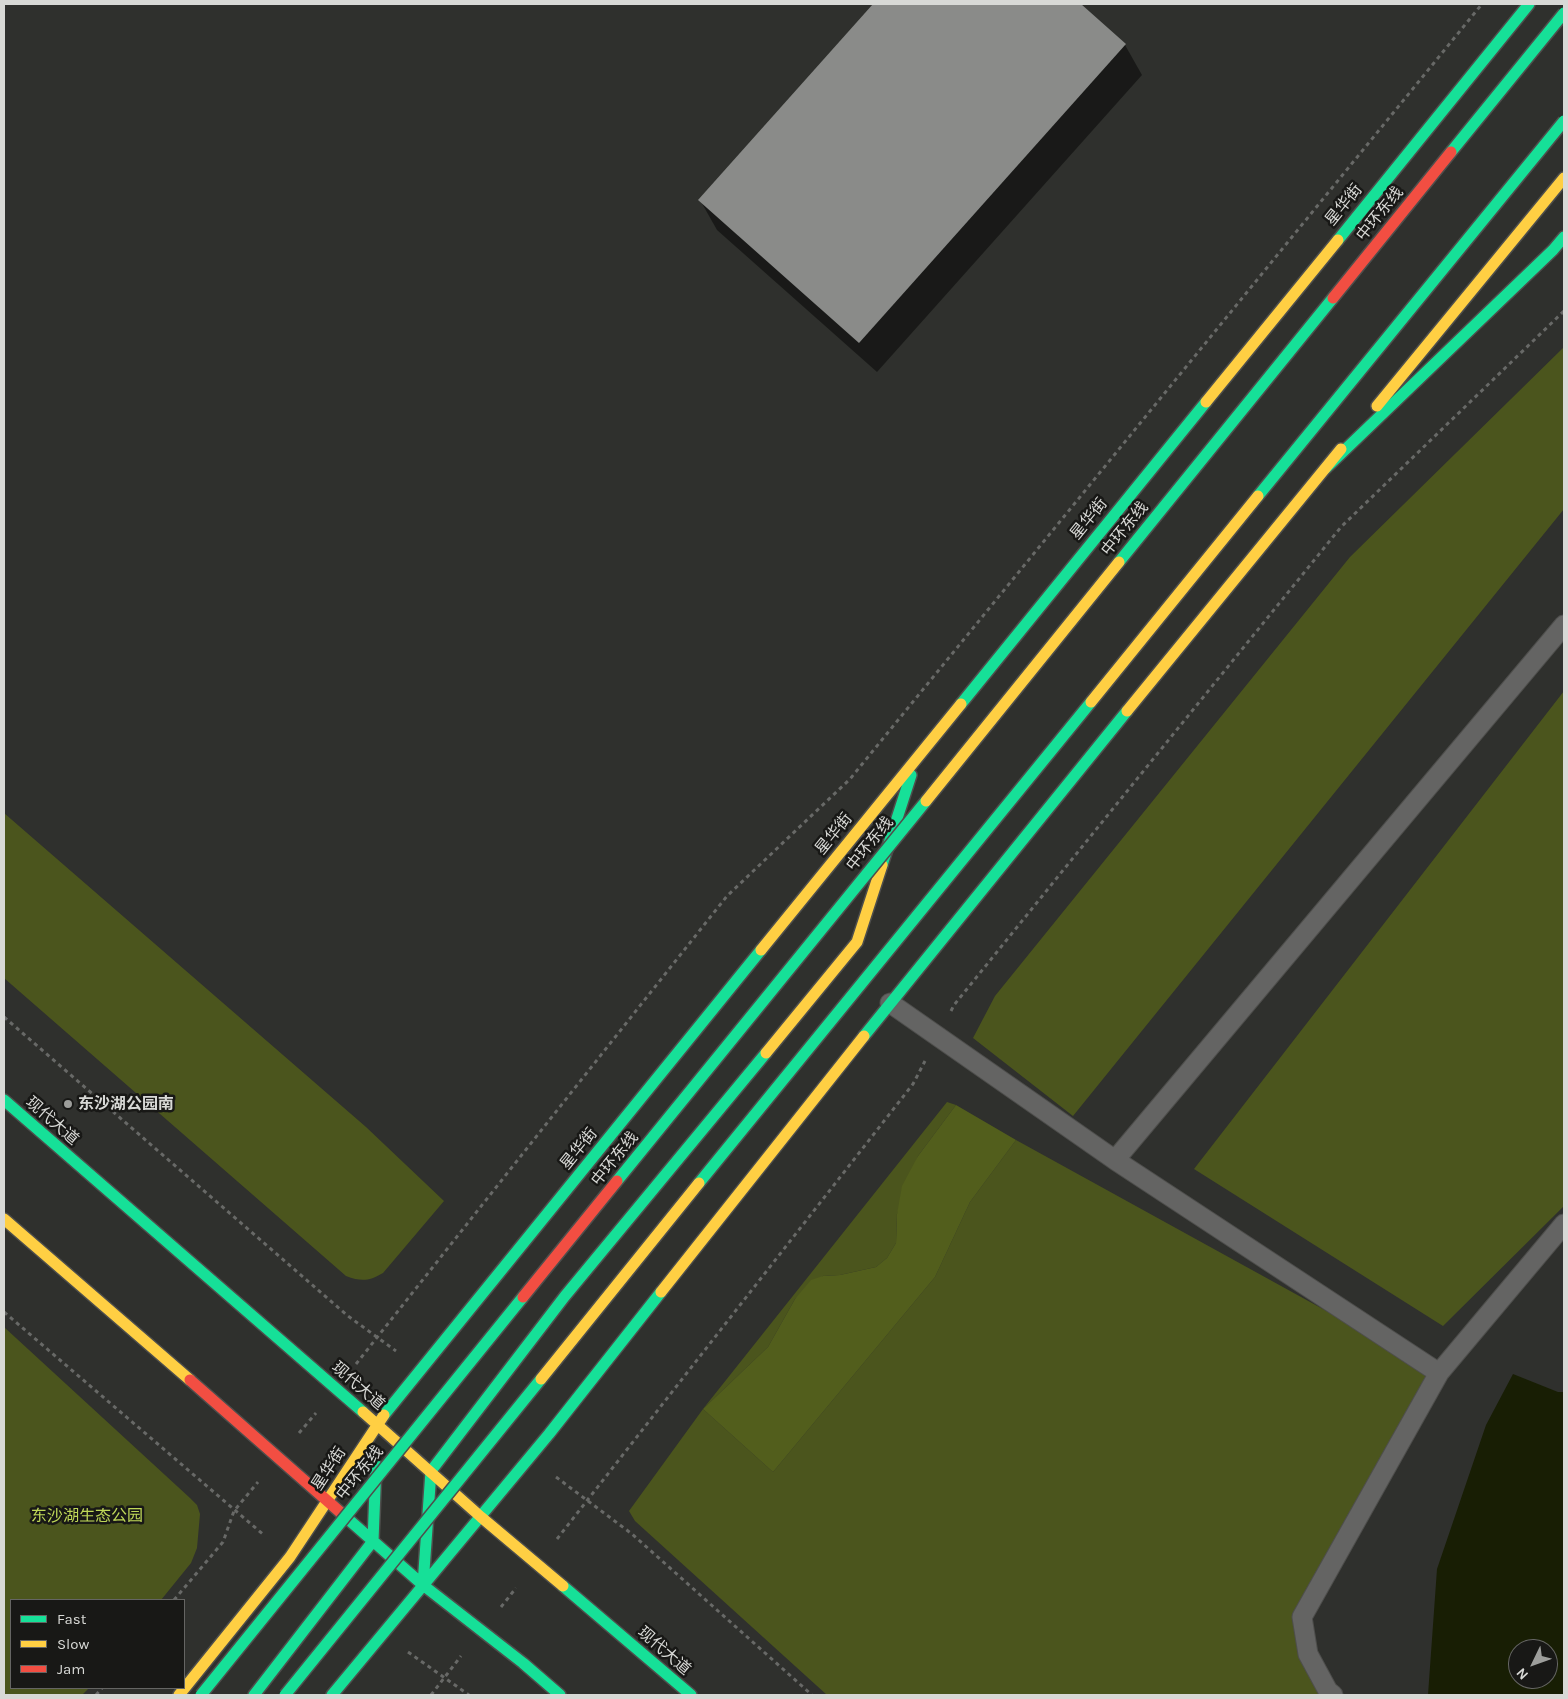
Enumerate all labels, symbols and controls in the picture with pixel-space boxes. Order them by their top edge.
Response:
street label: 星华街 [1321,180,1367,230]
street label: 中环东线 [1352,183,1408,245]
street label: 星华街 [1066,494,1112,544]
street label: 中环东线 [1097,498,1153,560]
street label: 星华街 [811,809,857,859]
street label: 中环东线 [842,813,898,875]
street label: 现代大道 [22,1093,82,1149]
place label: 东沙湖公园南 [78,1094,174,1114]
marker: 东沙湖公园南 [62,1098,74,1110]
street label: 星华街 [556,1124,602,1174]
street label: 中环东线 [587,1128,643,1190]
street label: 现代大道 [328,1358,388,1414]
street label: 中环东线 [332,1442,388,1504]
street label: 星华街 [308,1444,350,1494]
park label: 东沙湖生态公园 [31,1506,143,1526]
legend [10,1599,185,1689]
text: Fast [57,1610,86,1628]
street label: 现代大道 [634,1623,694,1679]
text: Slow [57,1635,89,1653]
north arrow [1508,1639,1558,1689]
text: Jam [57,1660,85,1678]
text: N [1513,1664,1532,1683]

